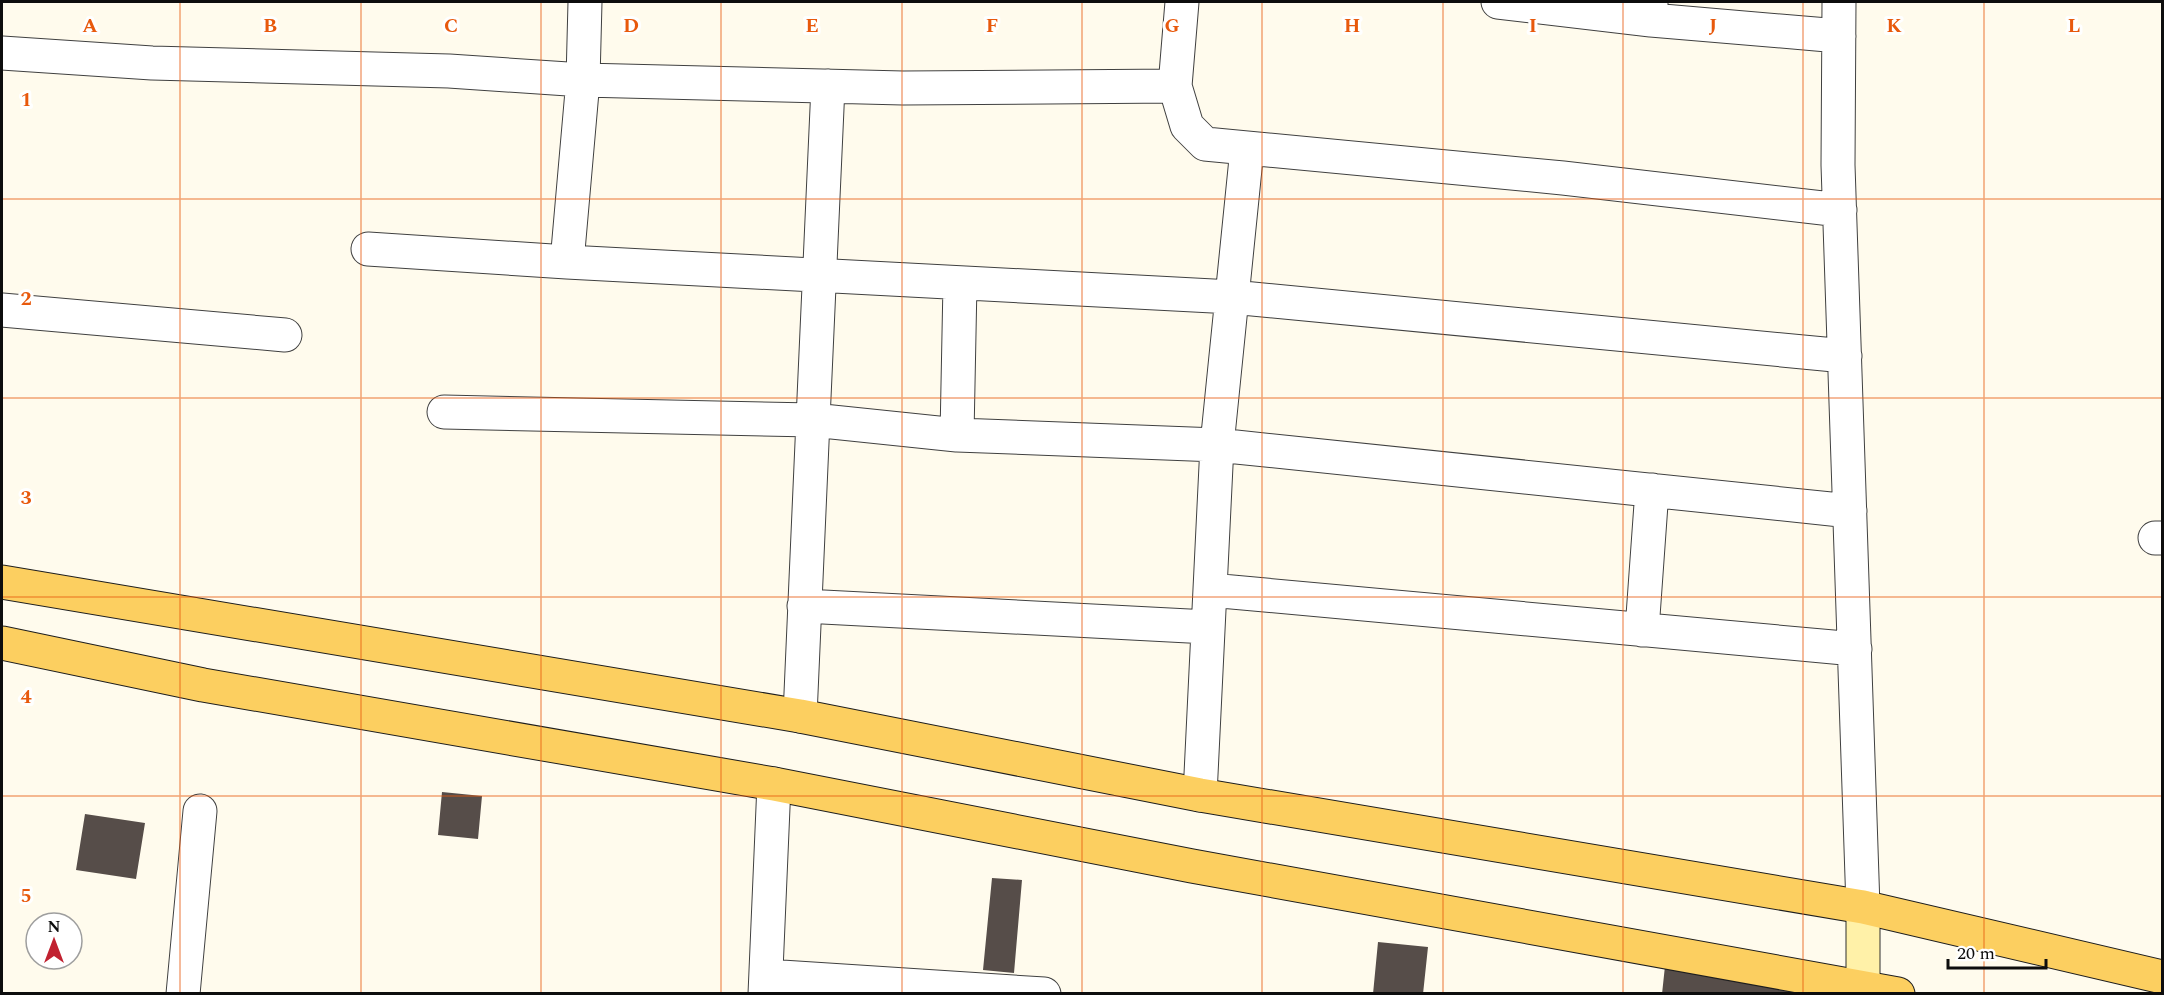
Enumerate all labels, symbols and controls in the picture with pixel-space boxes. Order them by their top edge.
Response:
text: A [82,11,98,41]
text: B [263,11,277,41]
text: C [444,11,458,41]
text: D [623,11,639,41]
text: E [805,11,819,41]
text: F [986,11,998,41]
text: G [1164,11,1180,41]
text: H [1344,11,1360,41]
text: I [1529,11,1537,41]
text: J [1709,11,1717,41]
text: K [1886,11,1902,41]
text: L [2068,11,2080,41]
text: 1 [20,85,32,115]
text: 2 [20,284,32,314]
text: 3 [20,483,32,513]
text: 4 [20,682,32,712]
text: 5 [20,881,32,911]
north arrow [24,911,84,971]
text: N [47,915,61,939]
scale bar [1948,932,2046,970]
text: 20 m [1957,940,1995,967]

